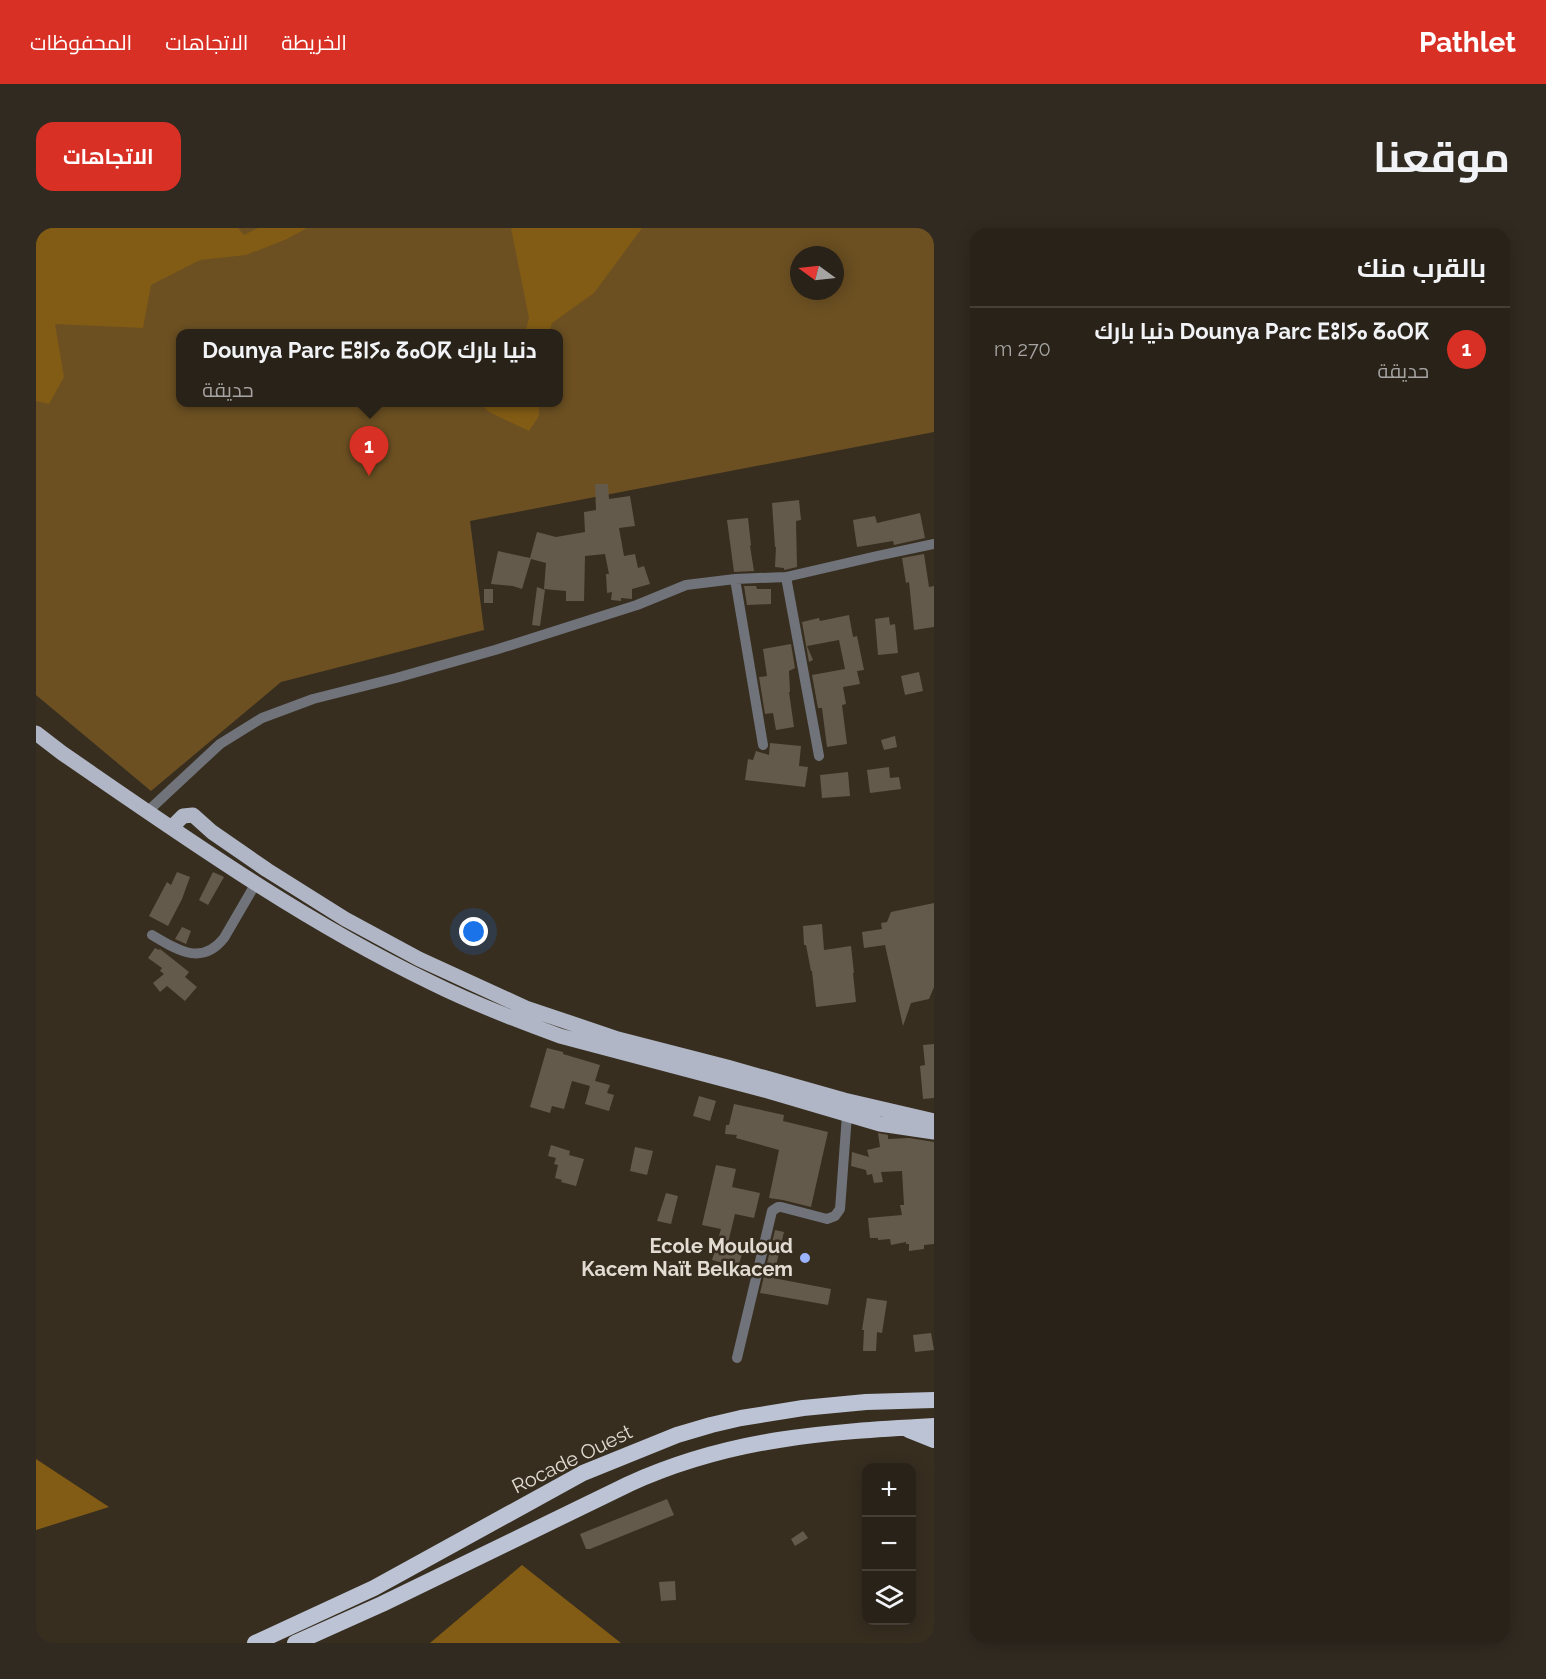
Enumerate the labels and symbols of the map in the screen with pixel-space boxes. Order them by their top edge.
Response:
north arrow [790,246,844,300]
pin: 1 [350,426,388,476]
your location [459,917,488,946]
place label: Ecole Mouloud Kacem Naït Belkacem [581,1234,793,1281]
marker: Ecole Mouloud Kacem Naït Belkacem [798,1251,812,1265]
street label: Rocade Ouest [508,1419,636,1498]

